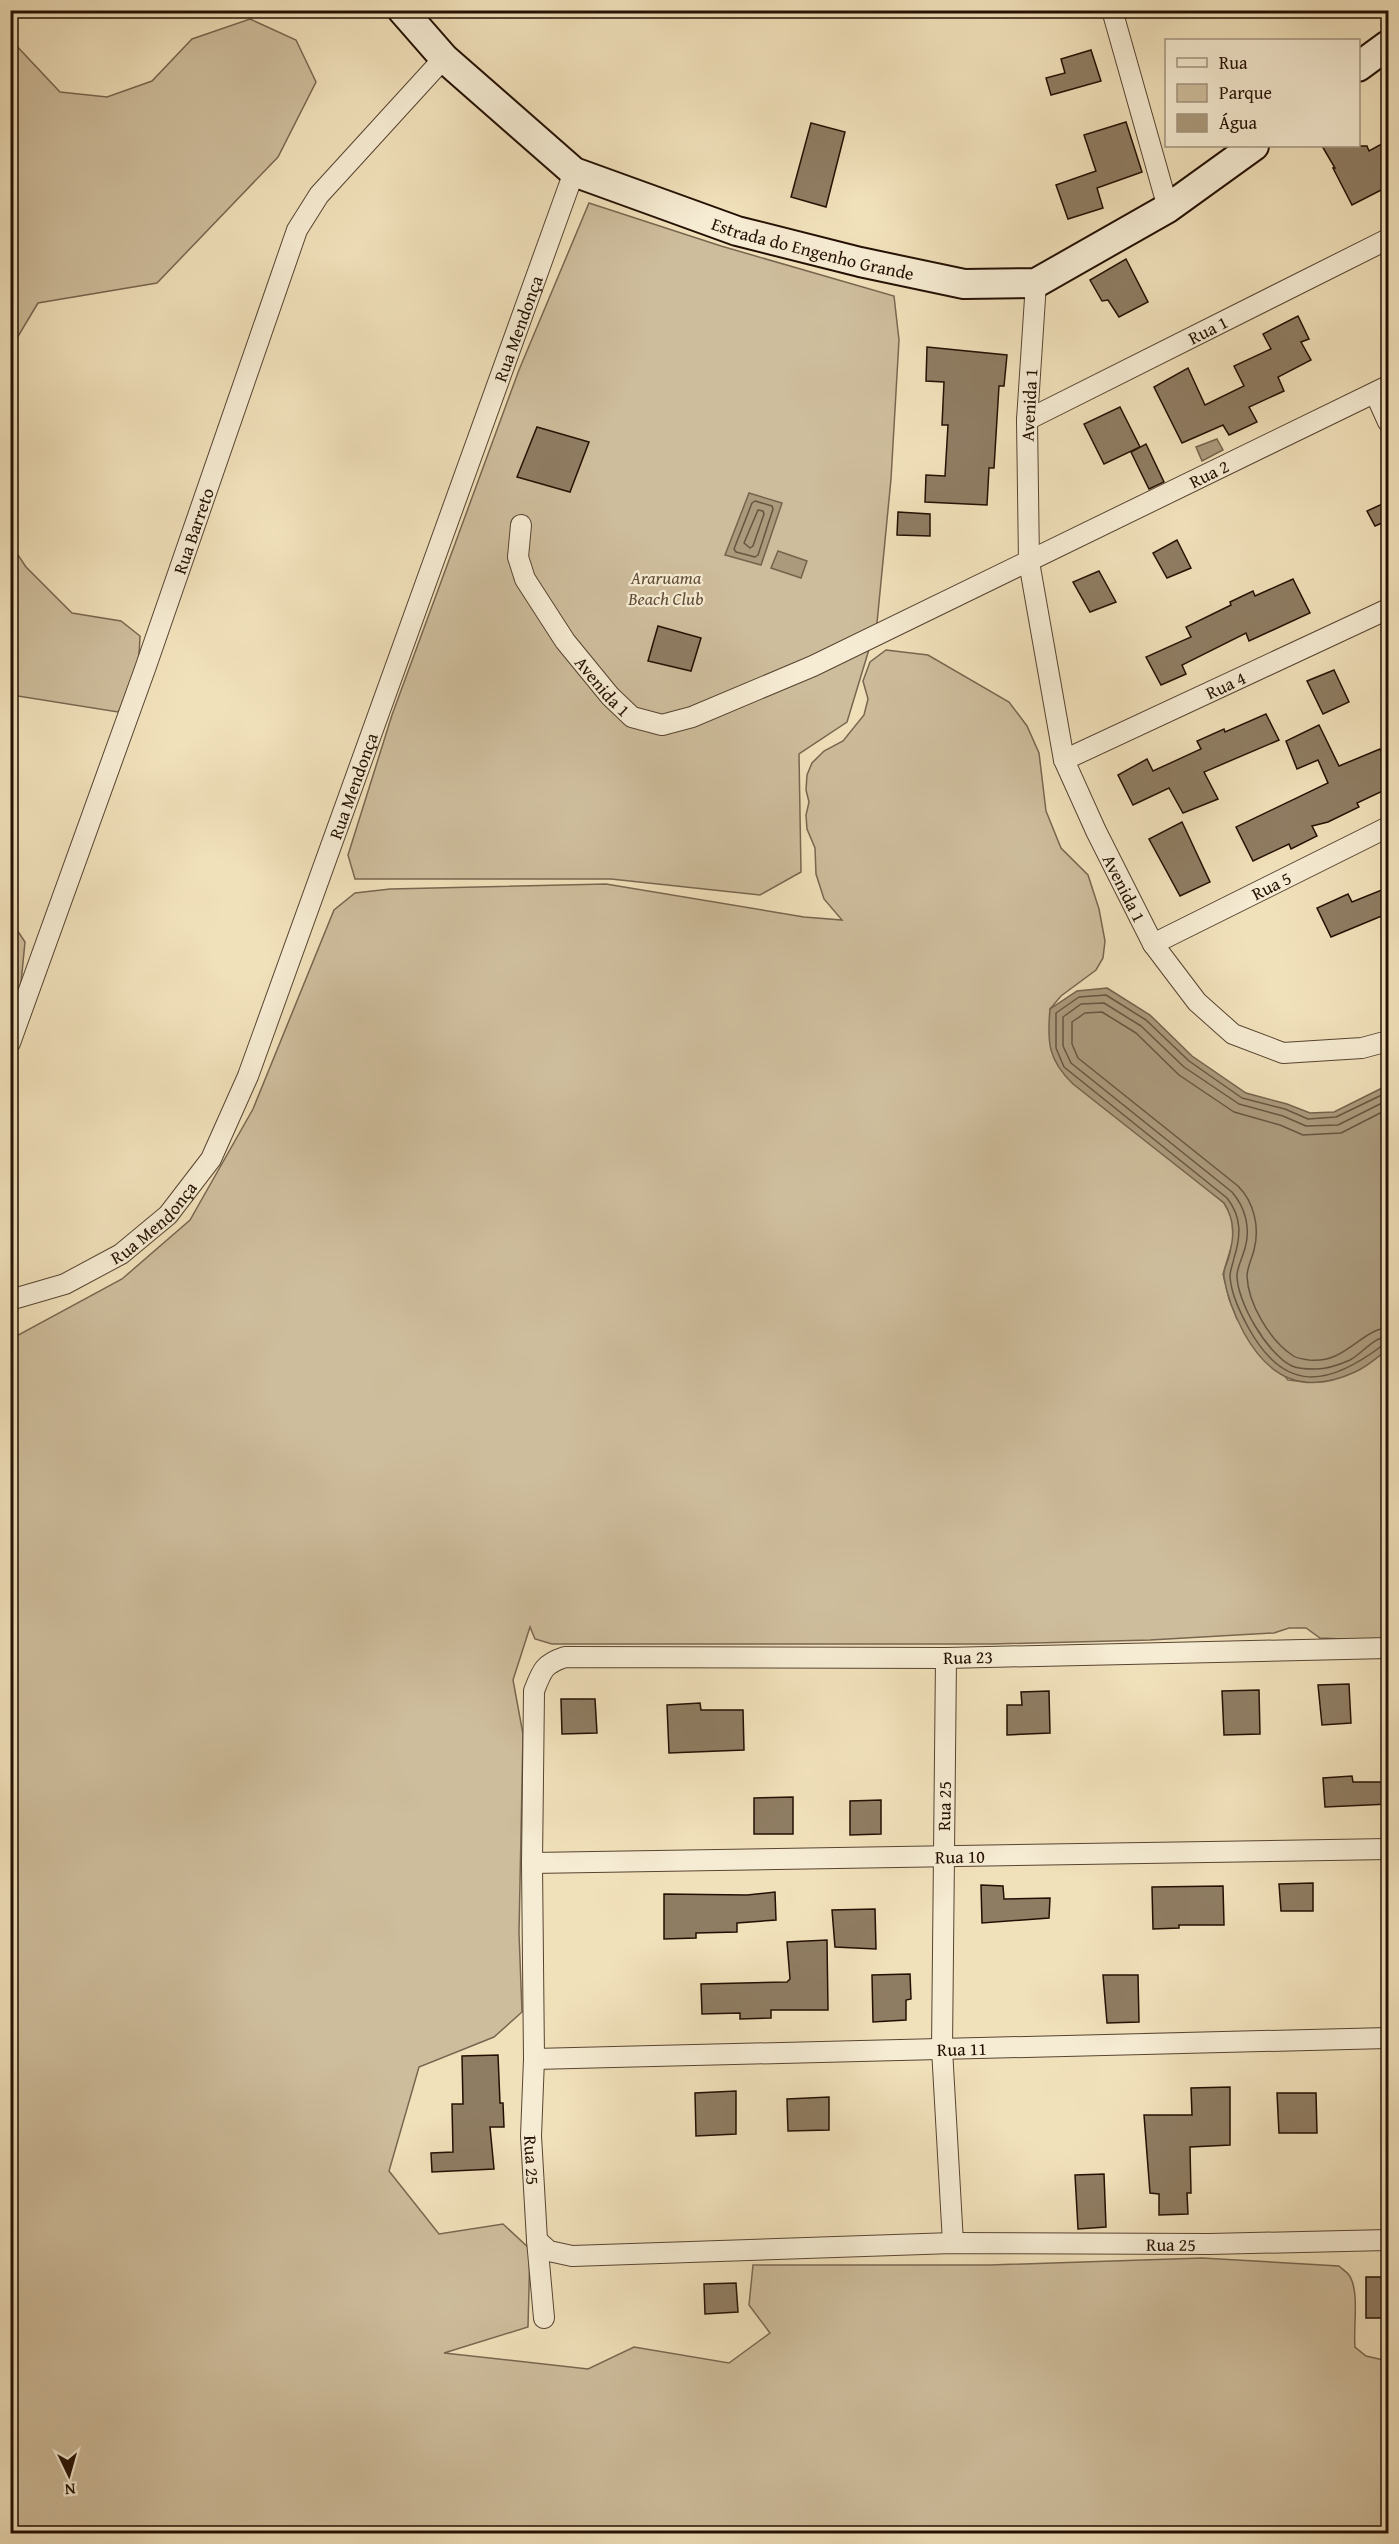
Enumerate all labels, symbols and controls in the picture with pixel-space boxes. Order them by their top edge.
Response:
legend [1165,39,1360,147]
text: Rua [1219,49,1248,76]
text: Parque [1219,79,1272,106]
text: Água [1219,109,1258,136]
street label: Estrada do Engenho Grande [708,209,917,287]
street label: Rua Mendonça [486,271,549,385]
street label: Rua 1 [1183,308,1232,351]
street label: Avenida 1 [1014,368,1044,442]
street label: Rua 2 [1184,452,1233,494]
street label: Rua Barreto [165,484,220,578]
park label: Araruama Beach Club [627,564,704,612]
street label: Avenida 1 [569,650,637,723]
street label: Rua 4 [1201,664,1250,706]
street label: Rua Mendonça [321,728,384,843]
street label: Avenida 1 [1096,849,1153,927]
street label: Rua 5 [1247,864,1296,906]
street label: Rua Mendonça [105,1175,203,1271]
street label: Rua 23 [943,1643,993,1671]
street label: Rua 25 [930,1781,958,1831]
street label: Rua 10 [935,1842,985,1870]
street label: Rua 11 [937,2034,987,2063]
street label: Rua 25 [517,2134,547,2186]
street label: Rua 25 [1146,2230,1196,2257]
north arrow [39,2445,99,2505]
text: N [64,2478,77,2502]

